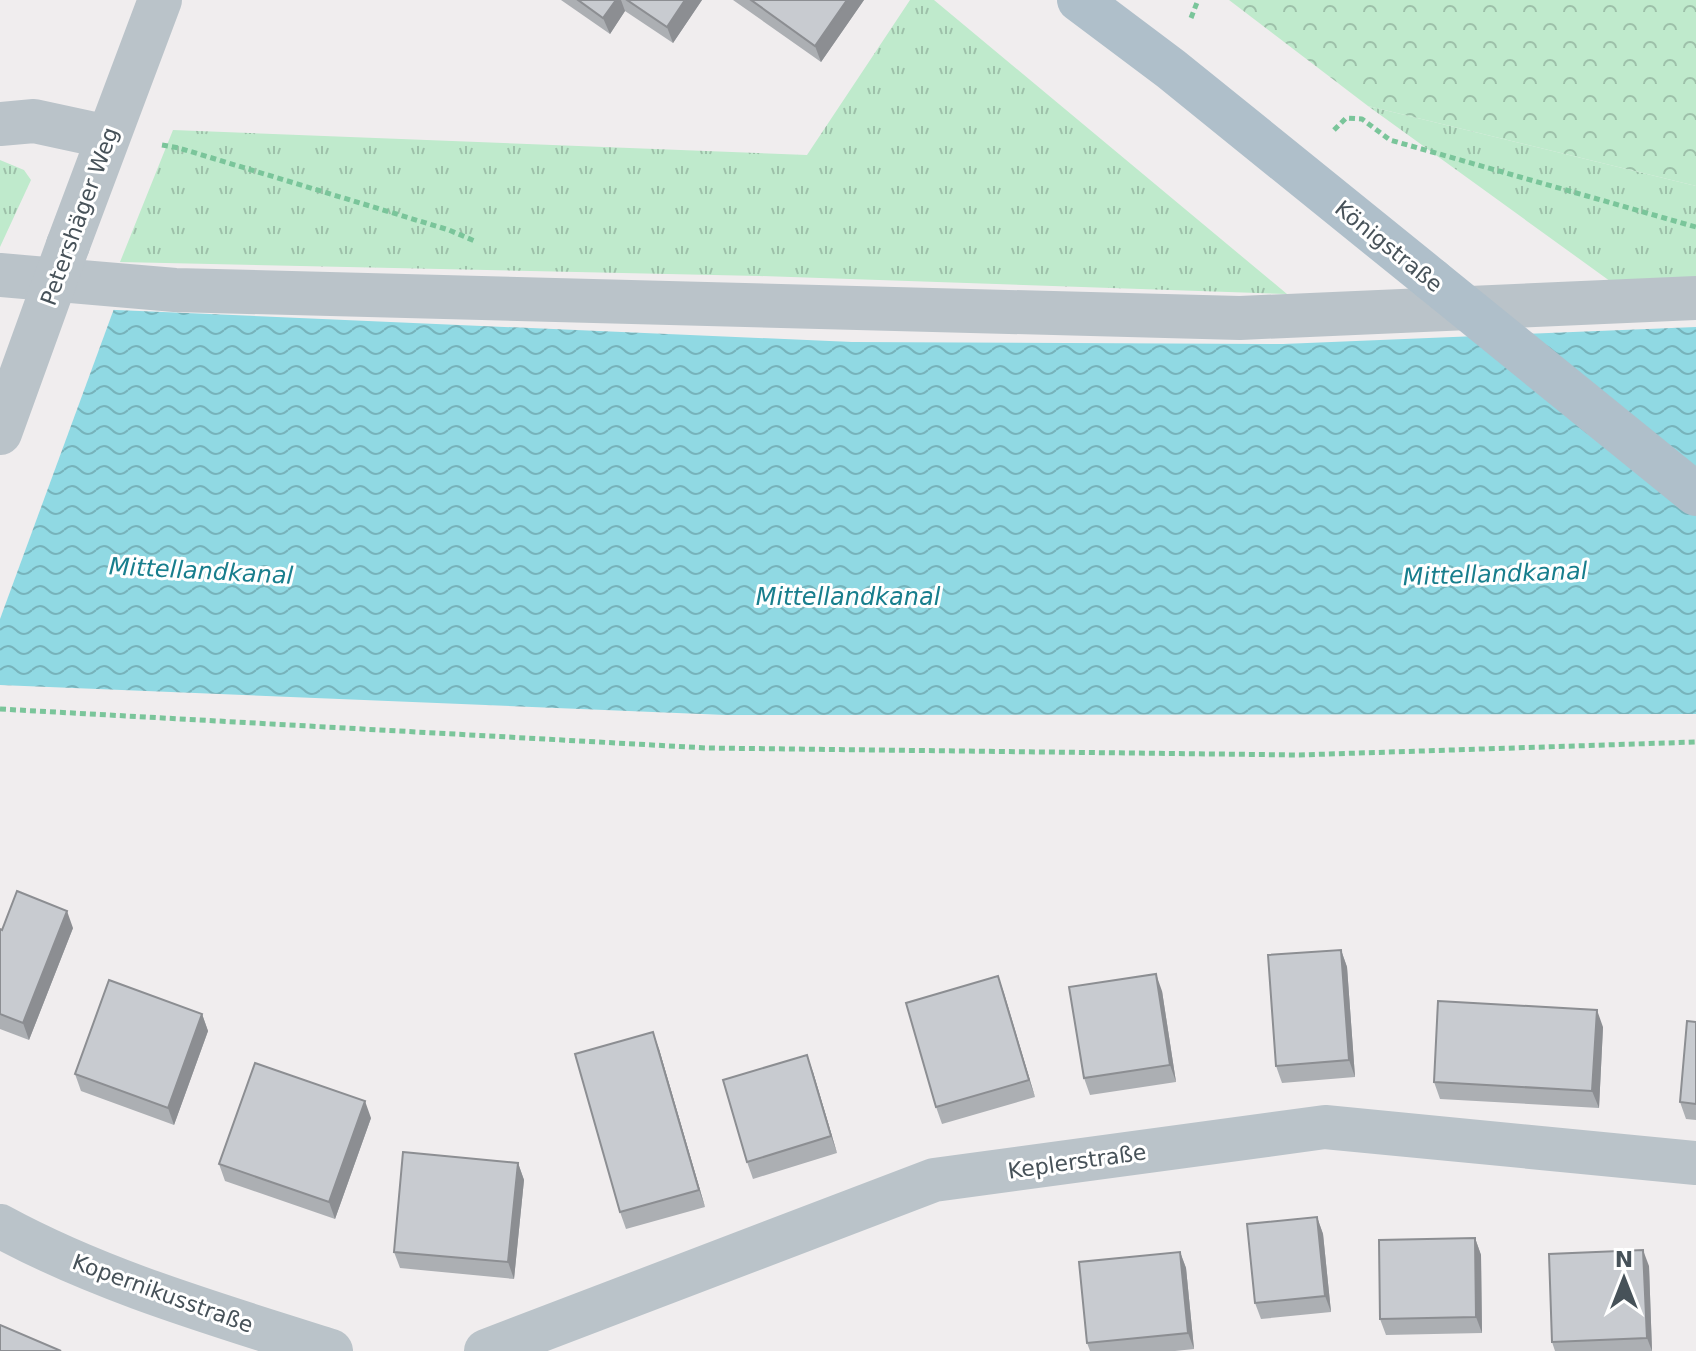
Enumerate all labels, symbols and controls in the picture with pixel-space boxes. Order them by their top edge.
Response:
street label: Petershäger Weg [36,124,123,309]
street label: Königstraße [1330,196,1447,297]
water label: Mittellandkanal [108,552,294,590]
water label: Mittellandkanal [1402,557,1588,591]
water label: Mittellandkanal [756,583,941,611]
street label: Keplerstraße [1006,1139,1148,1184]
north arrow [1584,1239,1664,1319]
text: N [1615,1247,1633,1272]
street label: Kopernikusstraße [69,1249,257,1338]

